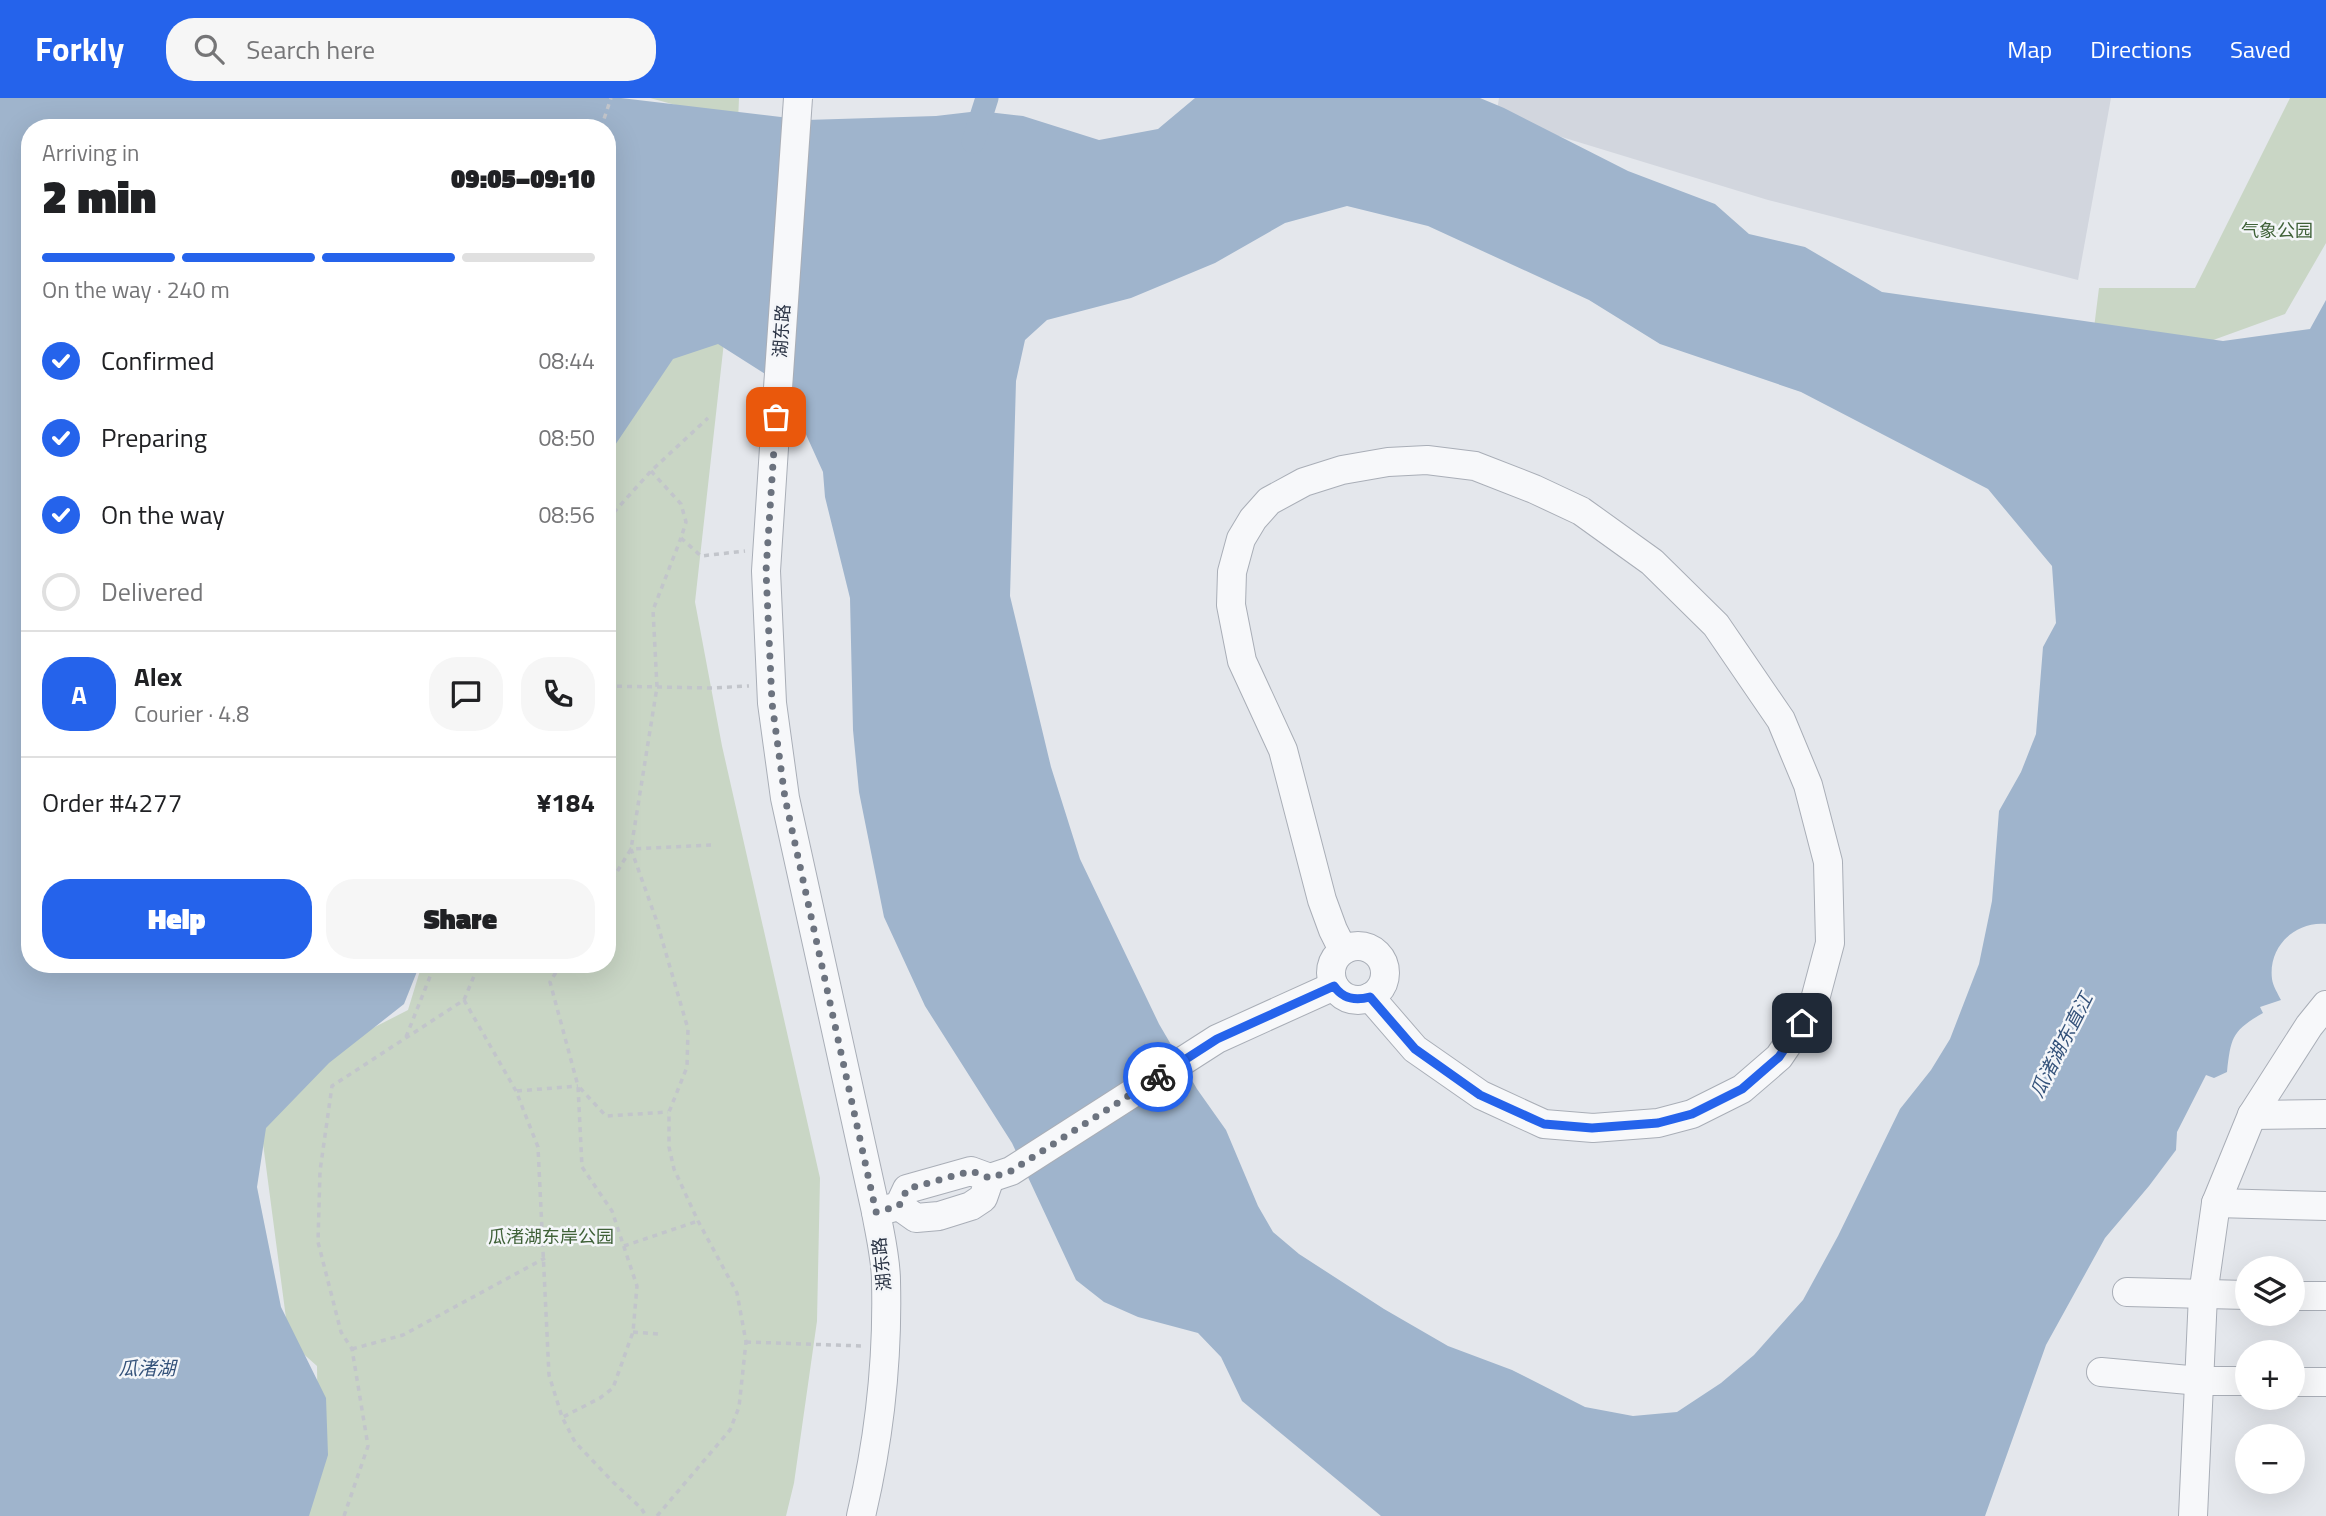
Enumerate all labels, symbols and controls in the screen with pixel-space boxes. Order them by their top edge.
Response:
search box [166,18,656,81]
text: Forkly [35,24,124,74]
icon: search [190,30,228,68]
text: Search here [246,30,375,69]
text: Map [2007,31,2052,67]
text: Directions [2090,31,2192,67]
text: Saved [2230,31,2291,67]
text: Arriving in [42,135,139,170]
text: 09:05–09:10 [451,159,595,198]
text: 2 min [42,161,156,231]
park label: 气象公园 [2241,217,2313,244]
text: On the way · 240 m [42,272,230,307]
street label: 湖东路 [766,303,797,359]
text: Confirmed [101,341,215,380]
icon: check [42,342,80,380]
text: 08:44 [538,343,595,378]
pin [746,387,806,447]
icon: bag [757,398,795,436]
text: Preparing [101,418,207,457]
icon: check [42,419,80,457]
text: 08:50 [538,420,595,455]
text: On the way [101,495,225,534]
icon: check [42,496,80,534]
text: 08:56 [538,497,595,532]
text: Delivered [101,572,204,611]
text: Alex [134,657,182,696]
button: chat [429,657,503,731]
button: phone [521,657,595,731]
text: A [71,675,87,714]
text: Courier · 4.8 [134,696,249,731]
text: Order #4277 [42,783,182,822]
text: ¥184 [537,783,595,822]
button: Help [42,879,312,959]
button: Share [326,879,595,959]
water label: 瓜渚湖东直江 [2022,986,2100,1102]
pin [1772,993,1832,1053]
icon: home [1783,1004,1821,1042]
courier [1123,1042,1193,1112]
icon: bike [1139,1058,1177,1096]
park label: 瓜渚湖东岸公园 [488,1223,614,1250]
street label: 湖东路 [865,1236,898,1292]
map controls [2235,1256,2305,1494]
button: layers [2235,1256,2305,1326]
button: + [2235,1340,2305,1410]
water label: 瓜渚湖 [118,1353,178,1382]
button: − [2235,1424,2305,1494]

